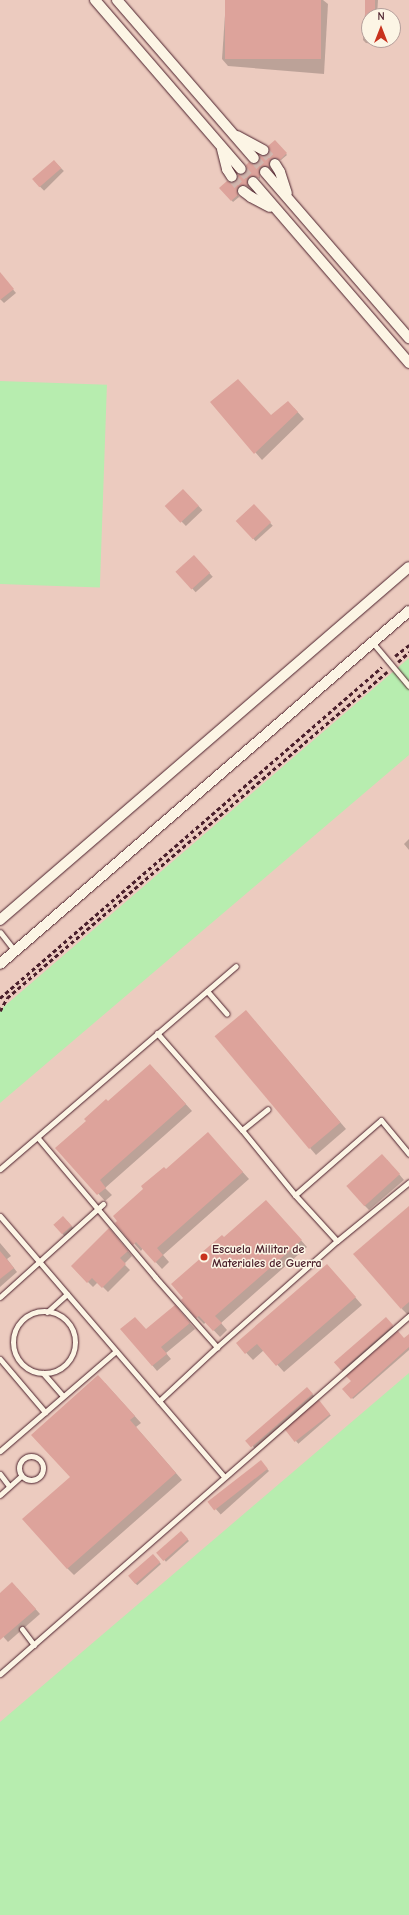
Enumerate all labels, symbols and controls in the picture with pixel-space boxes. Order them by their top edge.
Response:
north arrow [361,8,401,48]
text: N [377,10,385,23]
place label: Escuela Militar de Materiales de Guerra [212,1243,322,1271]
marker: Escuela Militar de Materiales de Guerra [199,1252,209,1262]

